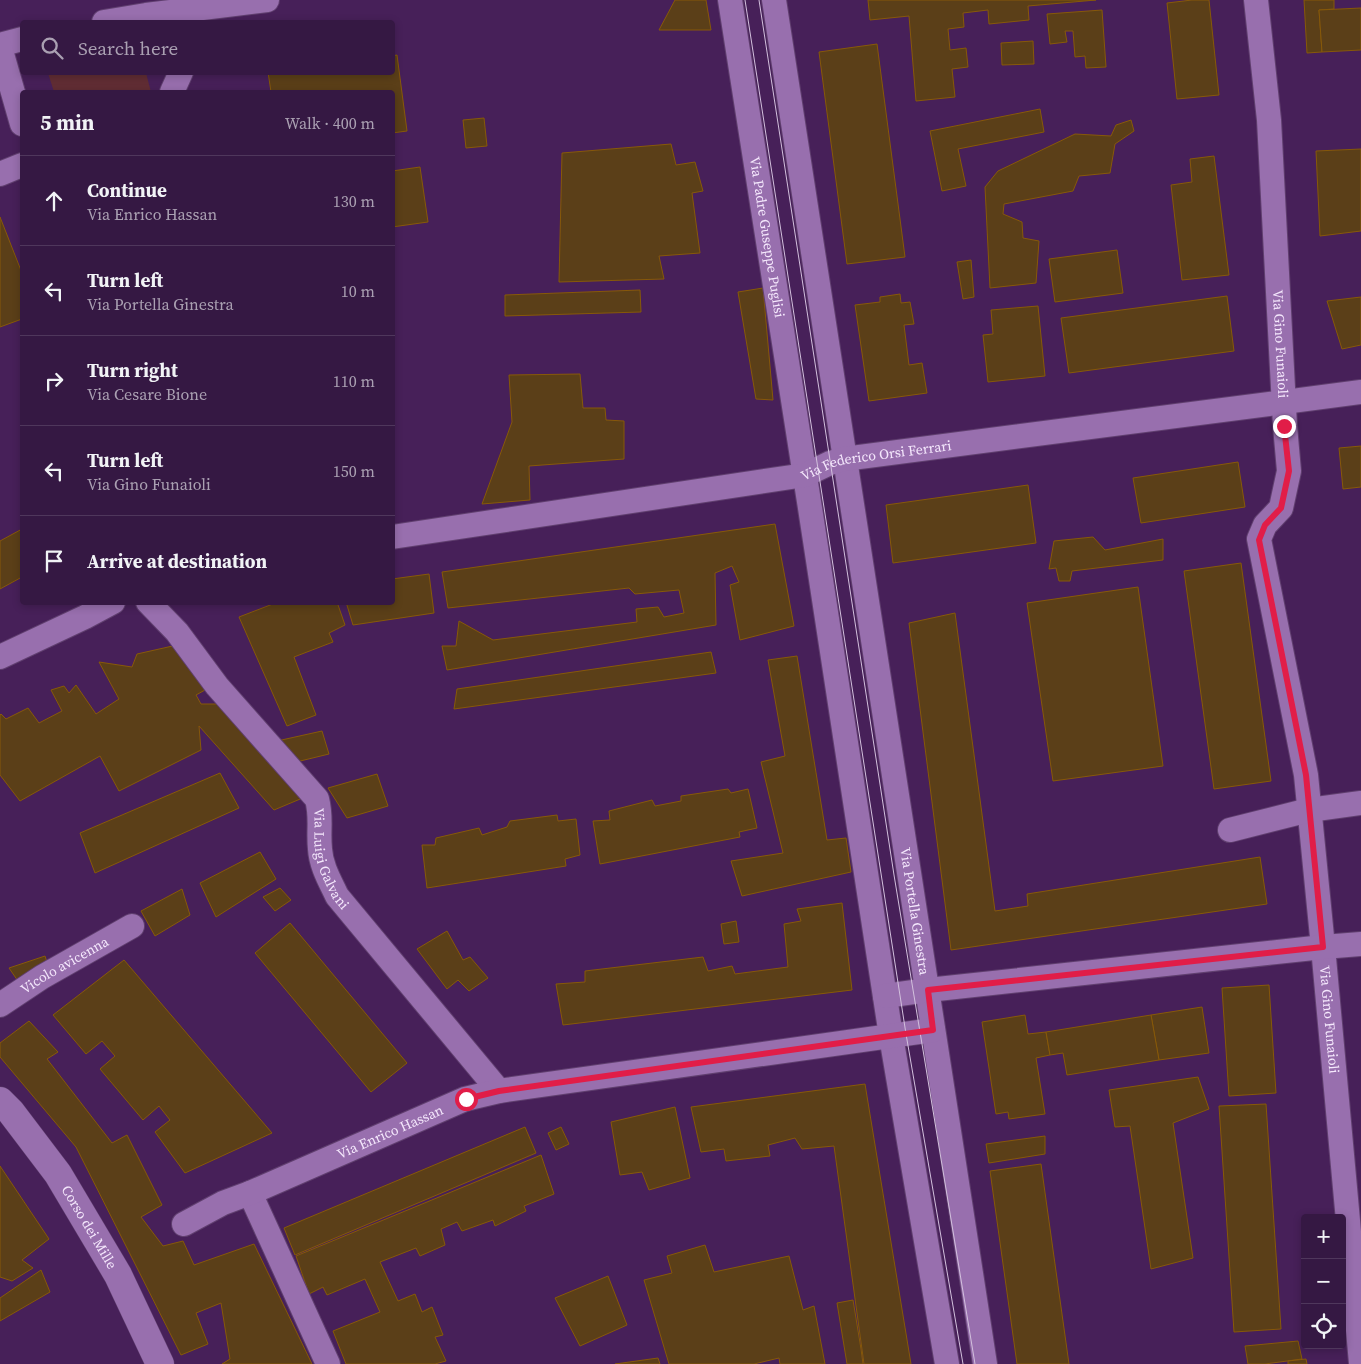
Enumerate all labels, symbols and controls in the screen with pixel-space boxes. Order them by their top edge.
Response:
search box [20,20,395,75]
icon: search [38,34,66,62]
text: Search here [78,35,178,61]
text: 5 min [40,108,95,137]
text: Walk · 400 m [285,112,375,134]
street label: Via Padre Guseppe Puglisi [745,155,790,319]
text: Continue [87,177,167,203]
icon: ahead [40,187,68,215]
text: 130 m [333,190,375,212]
text: Via Enrico Hassan [87,203,217,225]
text: Turn left [87,267,163,293]
icon: left [40,277,68,305]
text: 10 m [341,280,375,302]
street label: Via Gino Funaioli [1268,289,1294,399]
text: Via Portella Ginestra [87,293,234,315]
text: Turn right [87,357,178,383]
icon: right [40,367,68,395]
text: 110 m [333,370,375,392]
text: Via Cesare Bione [87,383,207,405]
route end [1273,415,1296,438]
street label: Via Federico Orsi Ferrari [797,435,953,486]
text: Turn left [87,447,163,473]
icon: left [40,457,68,485]
text: 150 m [333,460,375,482]
text: Via Gino Funaioli [87,473,211,495]
icon: arrive [40,547,68,575]
text: Arrive at destination [87,548,267,574]
street label: Via Luigi Galvani [309,807,354,914]
street label: Via Portella Ginestra [895,846,935,977]
street label: Vicolo avicenna [17,931,113,999]
street label: Via Gino Funaioli [1315,965,1345,1074]
route start [455,1088,478,1111]
street label: Via Enrico Hassan [334,1100,447,1164]
street label: Corso dei Mille [57,1181,122,1273]
map controls [1301,1214,1346,1349]
button: + [1301,1214,1346,1259]
button: − [1301,1259,1346,1304]
button: locate [1301,1304,1346,1349]

